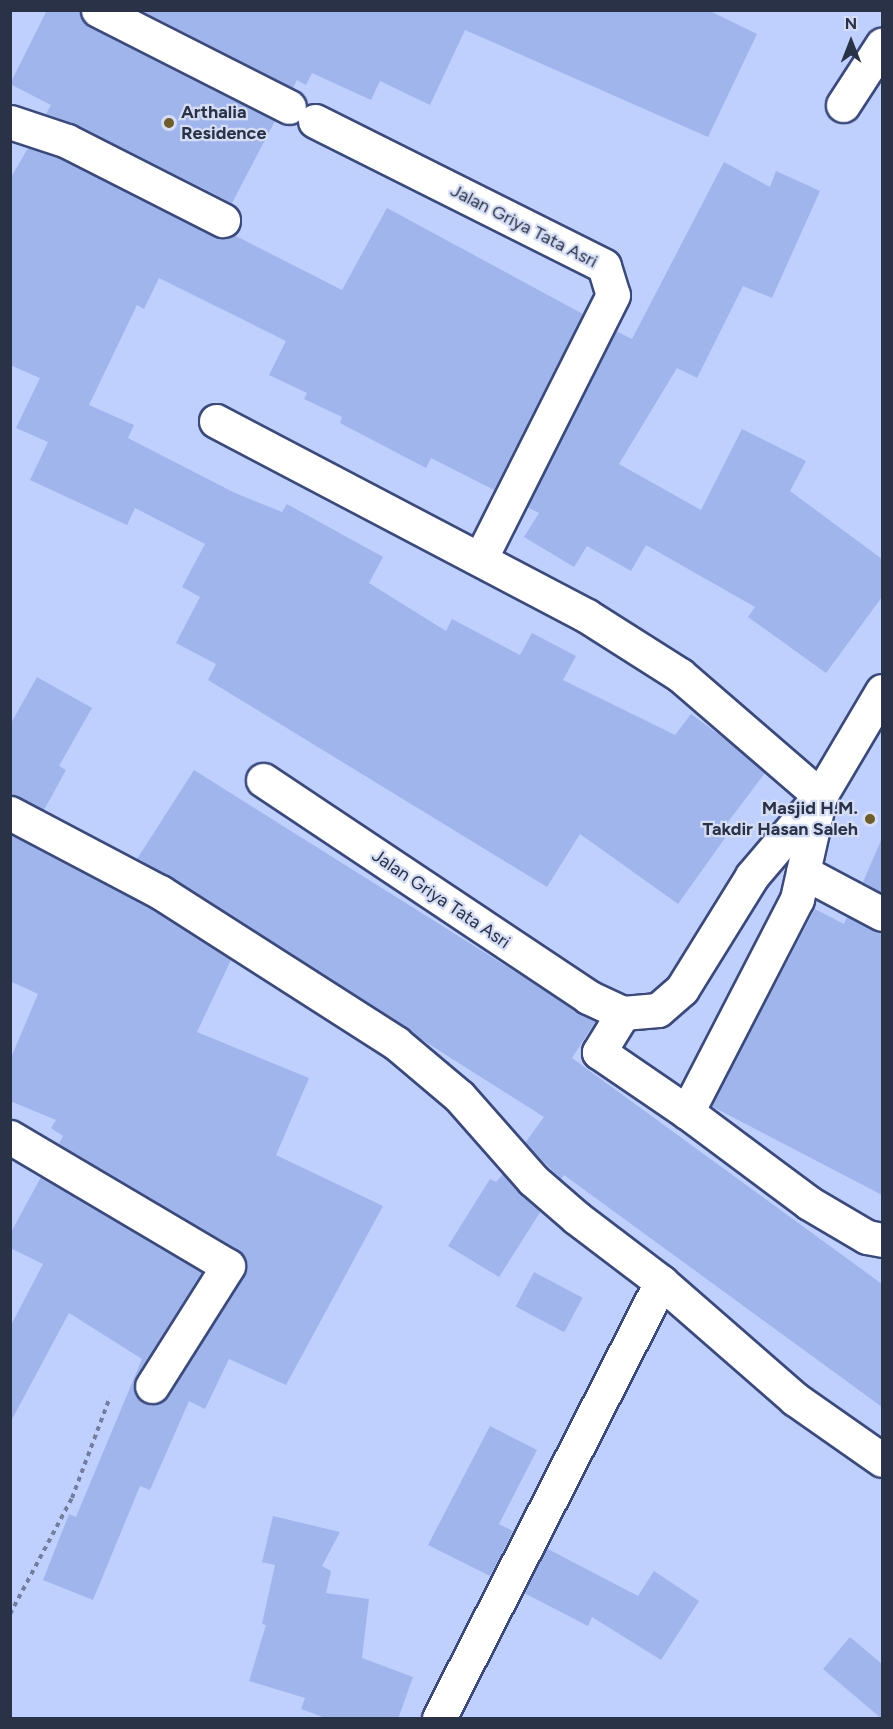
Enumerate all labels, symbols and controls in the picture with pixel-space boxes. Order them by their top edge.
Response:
north arrow [821,12,881,72]
text: N [845,14,857,33]
place label: Arthalia Residence [181,102,266,144]
marker: Arthalia Residence [162,116,176,130]
street label: Jalan Griya Tata Asri [447,180,601,272]
place label: Masjid H.M. Takdir Hasan Saleh [703,798,858,840]
marker: Masjid H.M. Takdir Hasan Saleh [863,812,877,826]
street label: Jalan Griya Tata Asri [368,845,514,953]

